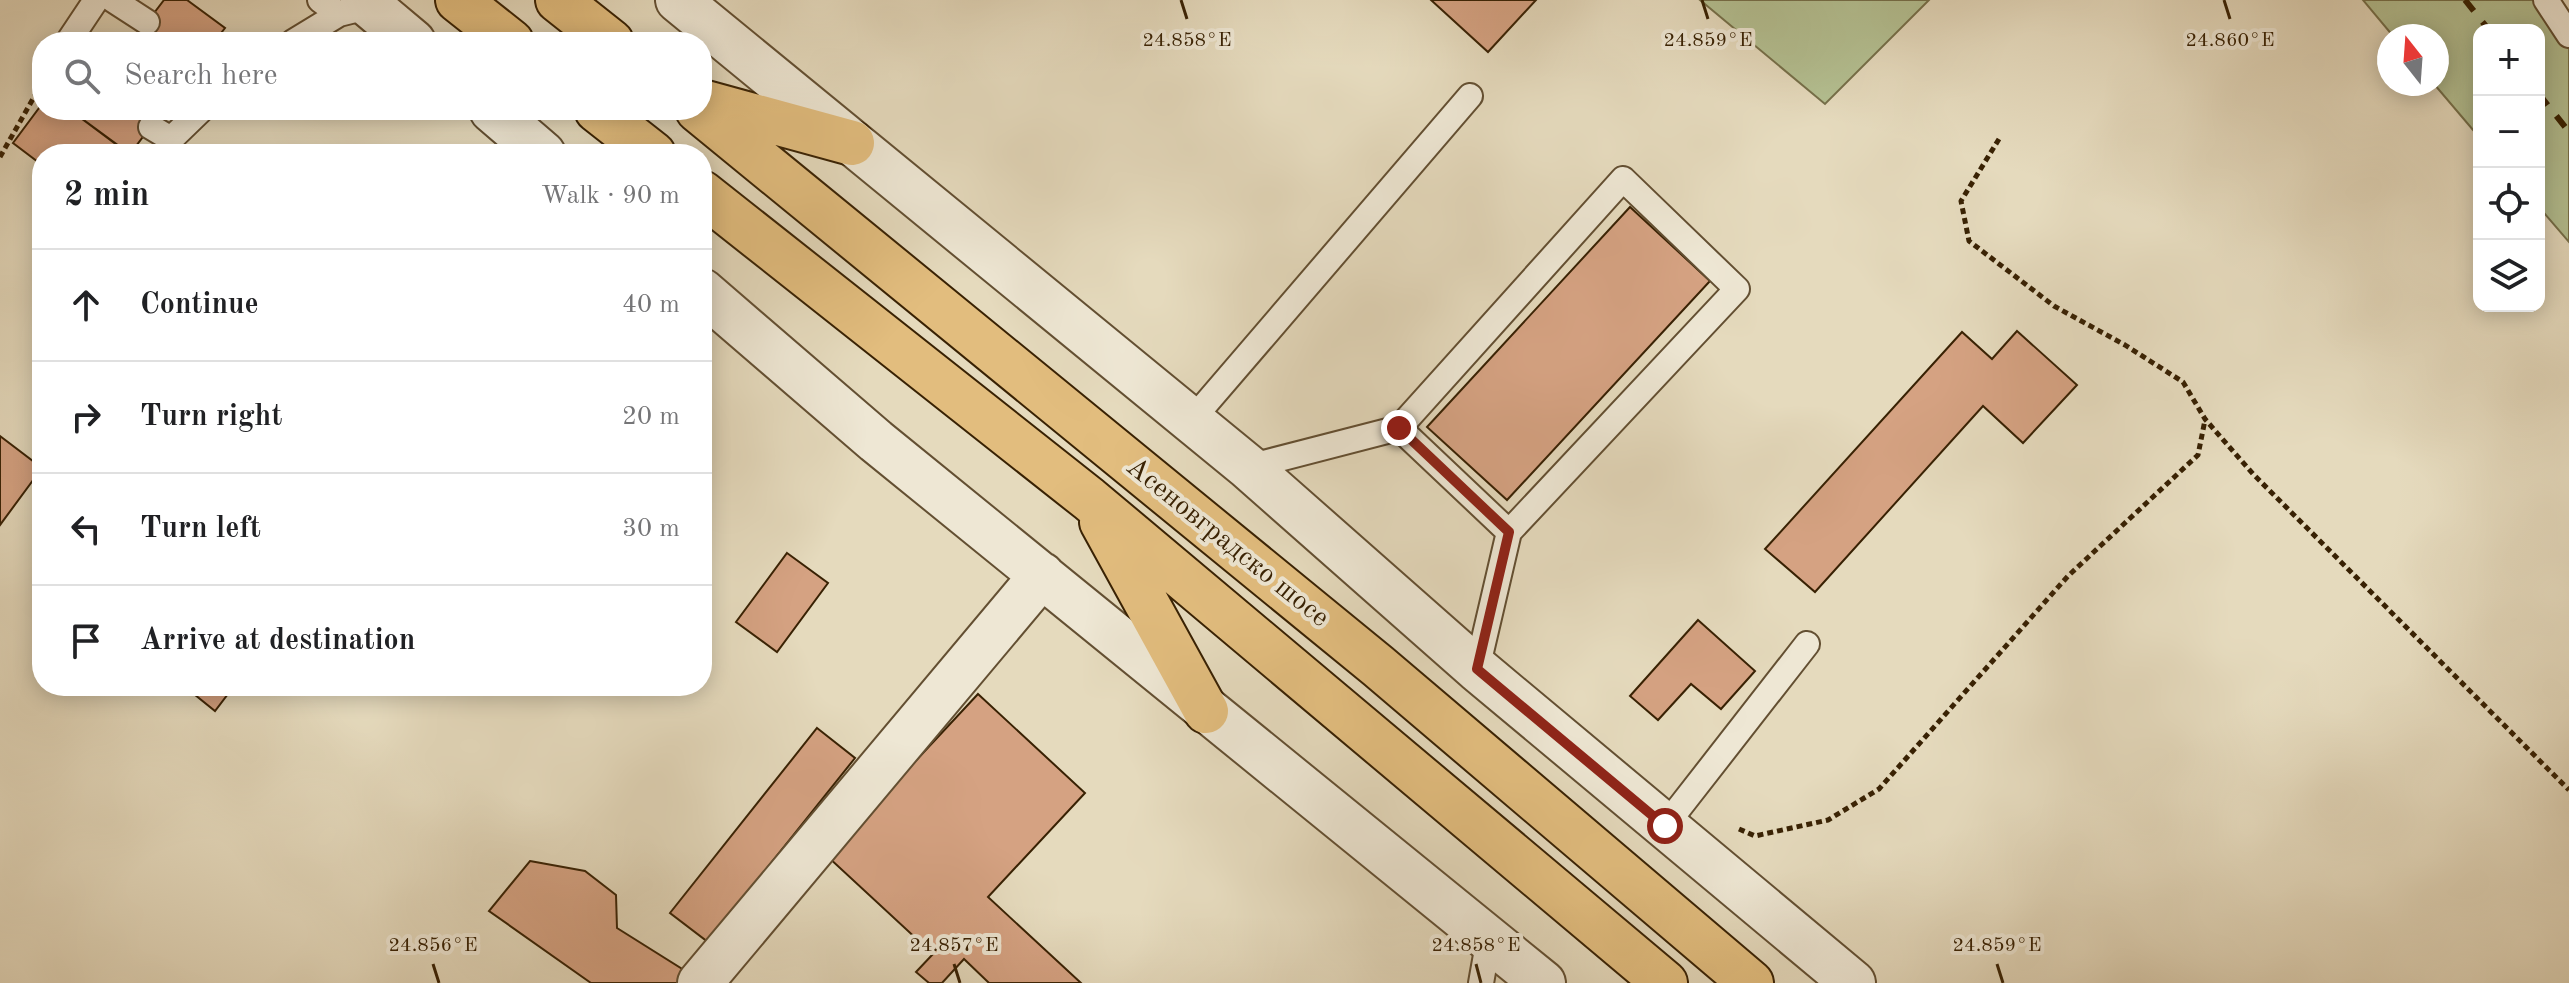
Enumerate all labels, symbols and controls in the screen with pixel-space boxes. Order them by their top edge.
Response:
north arrow [2377,24,2449,96]
map controls [2473,24,2545,312]
button: + [2473,24,2545,96]
text: 24.858°E [1143,31,1232,51]
text: 24.859°E [1664,31,1753,51]
text: 24.860°E [2186,31,2275,51]
search box [32,32,712,120]
icon: search [60,54,104,98]
text: Search here [124,61,278,91]
button: − [2473,96,2545,168]
button: locate [2473,168,2545,240]
text: 2 min [64,179,149,213]
text: Walk · 90 m [541,183,680,209]
button: layers [2473,240,2545,312]
icon: ahead [64,283,108,327]
text: Continue [140,290,259,320]
text: 40 m [622,292,680,318]
icon: right [64,395,108,439]
text: Turn right [140,402,282,432]
text: 20 m [622,404,680,430]
route end [1381,410,1417,446]
street label: Асеновградско шосе [1120,453,1334,633]
icon: left [64,507,108,551]
text: Turn left [140,514,261,544]
text: 30 m [622,516,680,542]
icon: arrive [64,619,108,663]
text: Arrive at destination [140,626,415,656]
route start [1647,808,1683,844]
text: 24.856°E [389,936,478,956]
text: 24.857°E [910,936,999,956]
text: 24.858°E [1432,936,1521,956]
text: 24.859°E [1953,936,2042,956]

